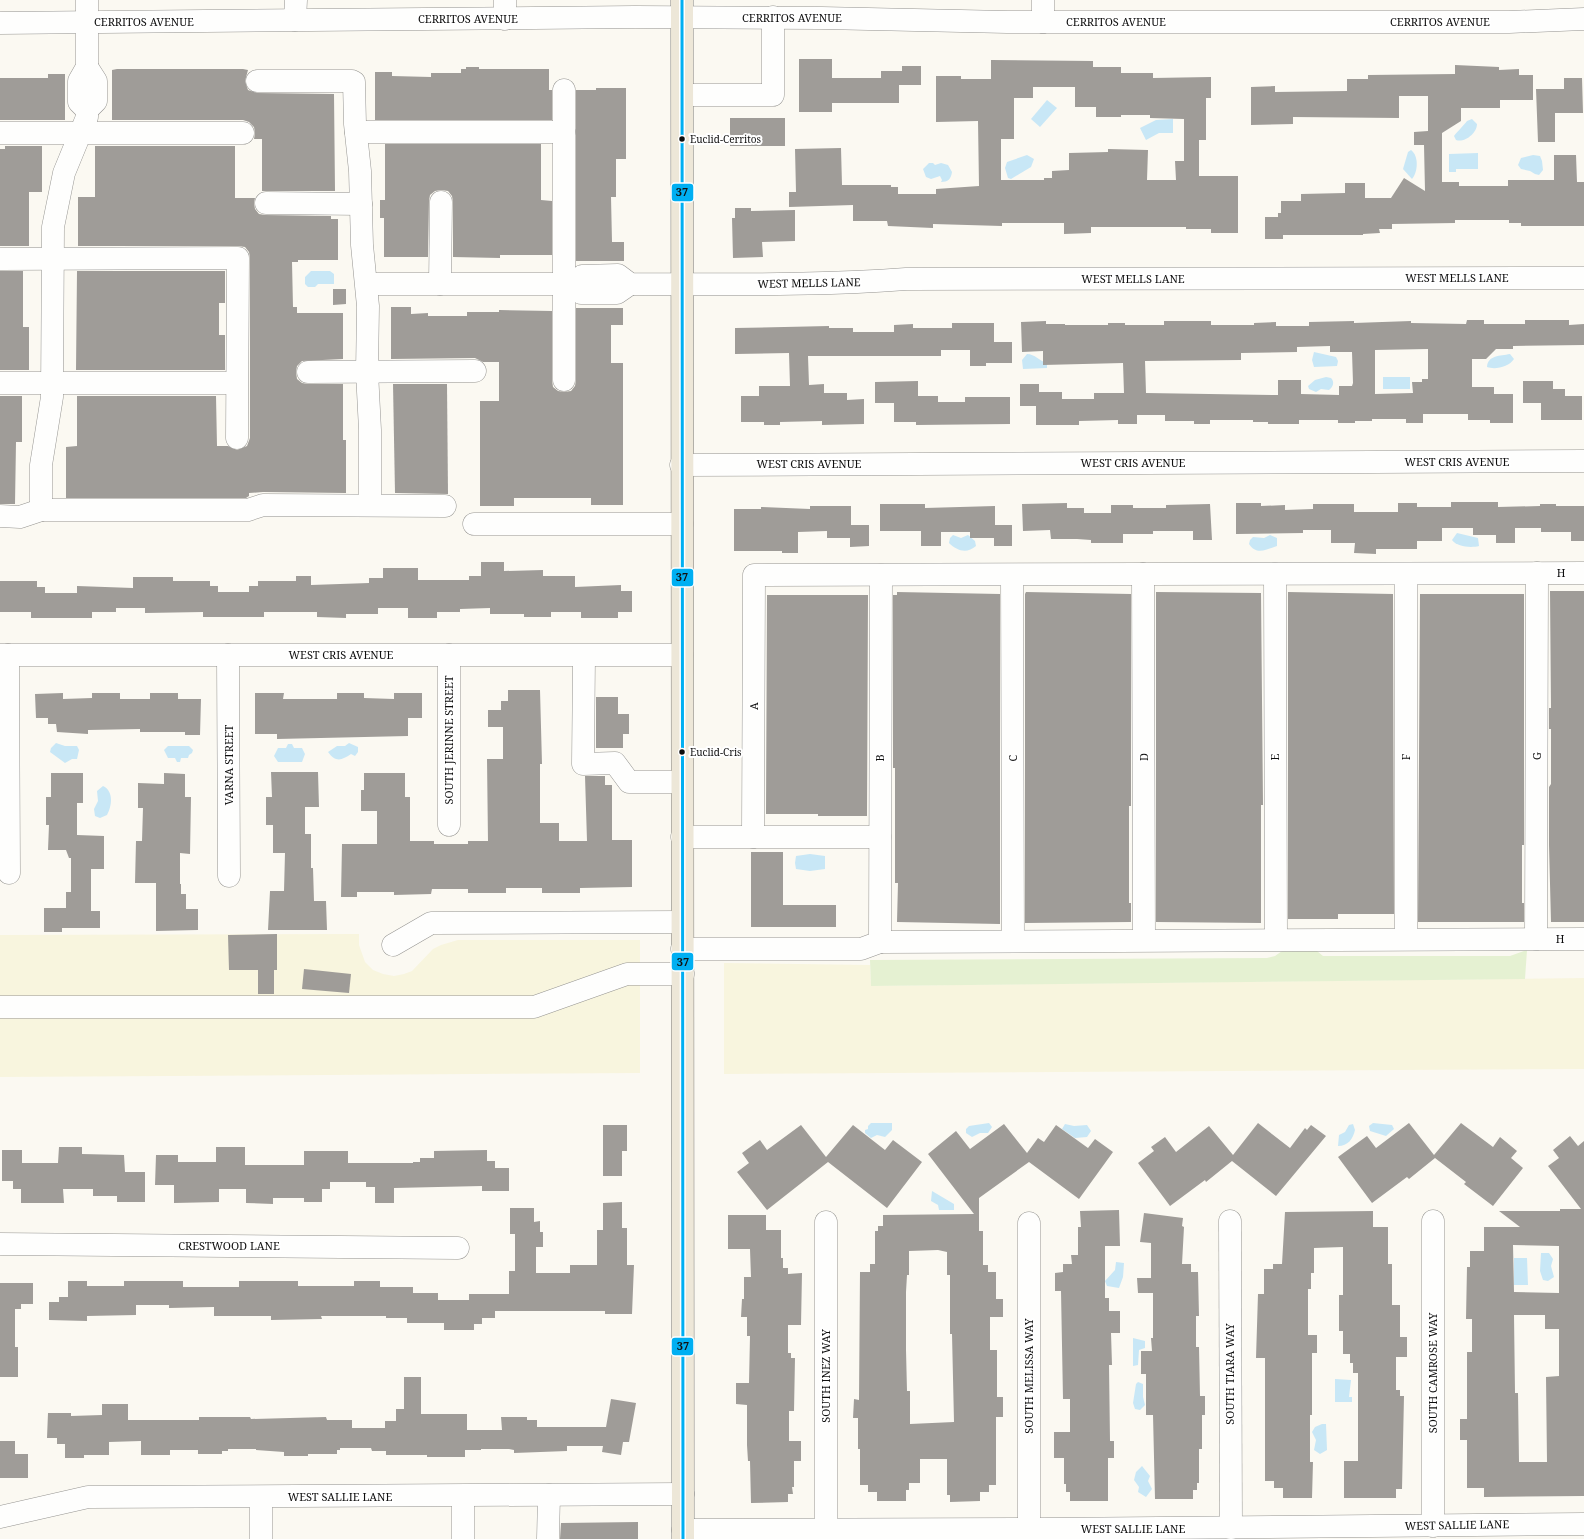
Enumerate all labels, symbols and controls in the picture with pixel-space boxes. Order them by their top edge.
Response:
street label: CERRITOS AVENUE [742,10,842,25]
street label: CERRITOS AVENUE [418,11,518,26]
street label: CERRITOS AVENUE [94,14,194,29]
street label: CERRITOS AVENUE [1066,14,1166,29]
street label: CERRITOS AVENUE [1390,14,1490,29]
place label: Euclid-Cerritos [690,132,761,146]
marker: Euclid-Cerritos [677,134,687,144]
line badge: 37 [671,183,694,202]
text: 37 [676,184,688,199]
street label: WEST MELLS LANE [1405,270,1509,285]
street label: WEST MELLS LANE [1081,271,1185,286]
street label: WEST MELLS LANE [757,274,861,291]
street label: WEST CRIS AVENUE [1405,454,1510,469]
street label: WEST CRIS AVENUE [1081,455,1186,470]
street label: WEST CRIS AVENUE [757,456,862,471]
street label: H [1557,565,1566,580]
line badge: 37 [671,568,694,587]
text: 37 [676,569,688,584]
street label: WEST CRIS AVENUE [289,647,394,662]
street label: SOUTH JERINNE STREET [441,675,456,805]
street label: A [746,702,761,710]
street label: VARNA STREET [221,724,236,805]
place label: Euclid-Cris [690,745,742,759]
marker: Euclid-Cris [677,747,687,757]
street label: G [1529,752,1544,760]
street label: D [1136,753,1151,761]
street label: E [1267,753,1282,760]
street label: F [1398,753,1413,760]
street label: B [872,754,887,762]
street label: C [1005,754,1020,761]
street label: H [1556,931,1565,946]
line badge: 37 [671,952,694,971]
text: 37 [677,954,689,969]
street label: CRESTWOOD LANE [178,1238,280,1253]
street label: SOUTH CAMROSE WAY [1425,1313,1440,1433]
street label: SOUTH MELISSA WAY [1021,1318,1036,1434]
street label: SOUTH TIARA WAY [1222,1323,1237,1425]
street label: SOUTH INEZ WAY [818,1329,833,1423]
line badge: 37 [671,1337,694,1356]
text: 37 [677,1338,689,1353]
street label: WEST SALLIE LANE [288,1489,392,1504]
street label: WEST SALLIE LANE [1405,1516,1510,1533]
street label: WEST SALLIE LANE [1081,1521,1185,1536]

